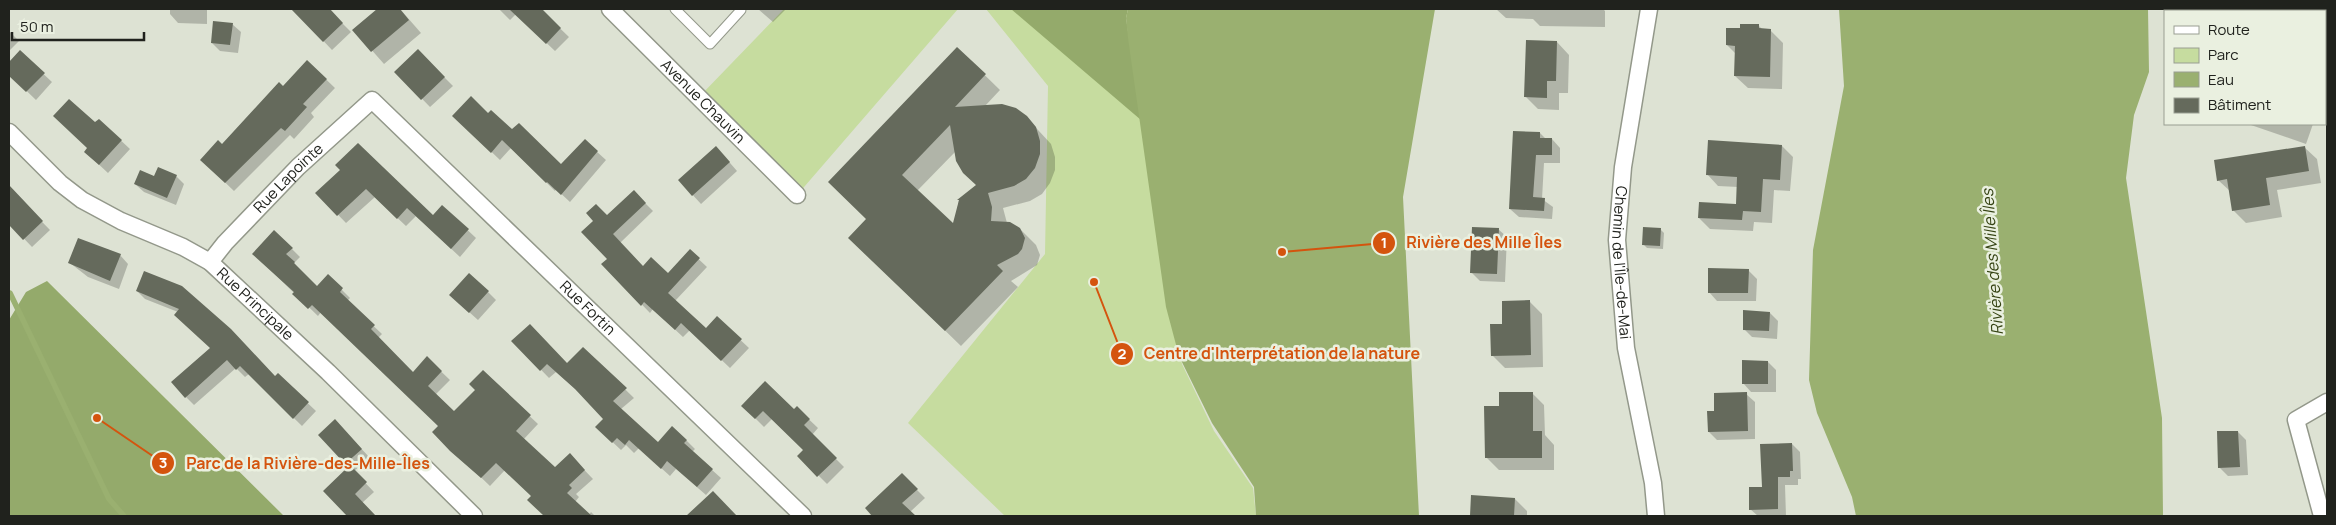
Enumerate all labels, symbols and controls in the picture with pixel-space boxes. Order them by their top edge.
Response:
scale bar [12,10,145,42]
legend [2164,10,2326,125]
text: 50 m [20,16,54,37]
text: Route [2208,19,2250,40]
text: Parc [2208,44,2239,65]
street label: Avenue Chauvin [656,54,750,148]
text: Eau [2208,69,2234,90]
text: Bâtiment [2208,94,2271,115]
street label: Rue Lapointe [248,138,328,217]
street label: Chemin de l'Île-de-Mai [1607,185,1636,340]
water label: Rivière des Mille Îles [1976,187,2008,336]
callout: Rivière des Mille Îles [1372,227,1572,258]
text: Rivière des Mille Îles [1406,231,1562,253]
text: 1 [1381,232,1387,253]
street label: Rue Principale [212,263,299,345]
street label: Rue Fortin [555,276,621,340]
callout: Centre d'Interprétation de la nature [1109,338,1431,369]
text: Centre d'Interprétation de la nature [1144,342,1421,364]
text: 2 [1118,343,1127,364]
callout: Parc de la Rivière-des-Mille-Îles [151,448,439,479]
text: 3 [159,452,167,473]
text: Parc de la Rivière-des-Mille-Îles [186,452,430,474]

